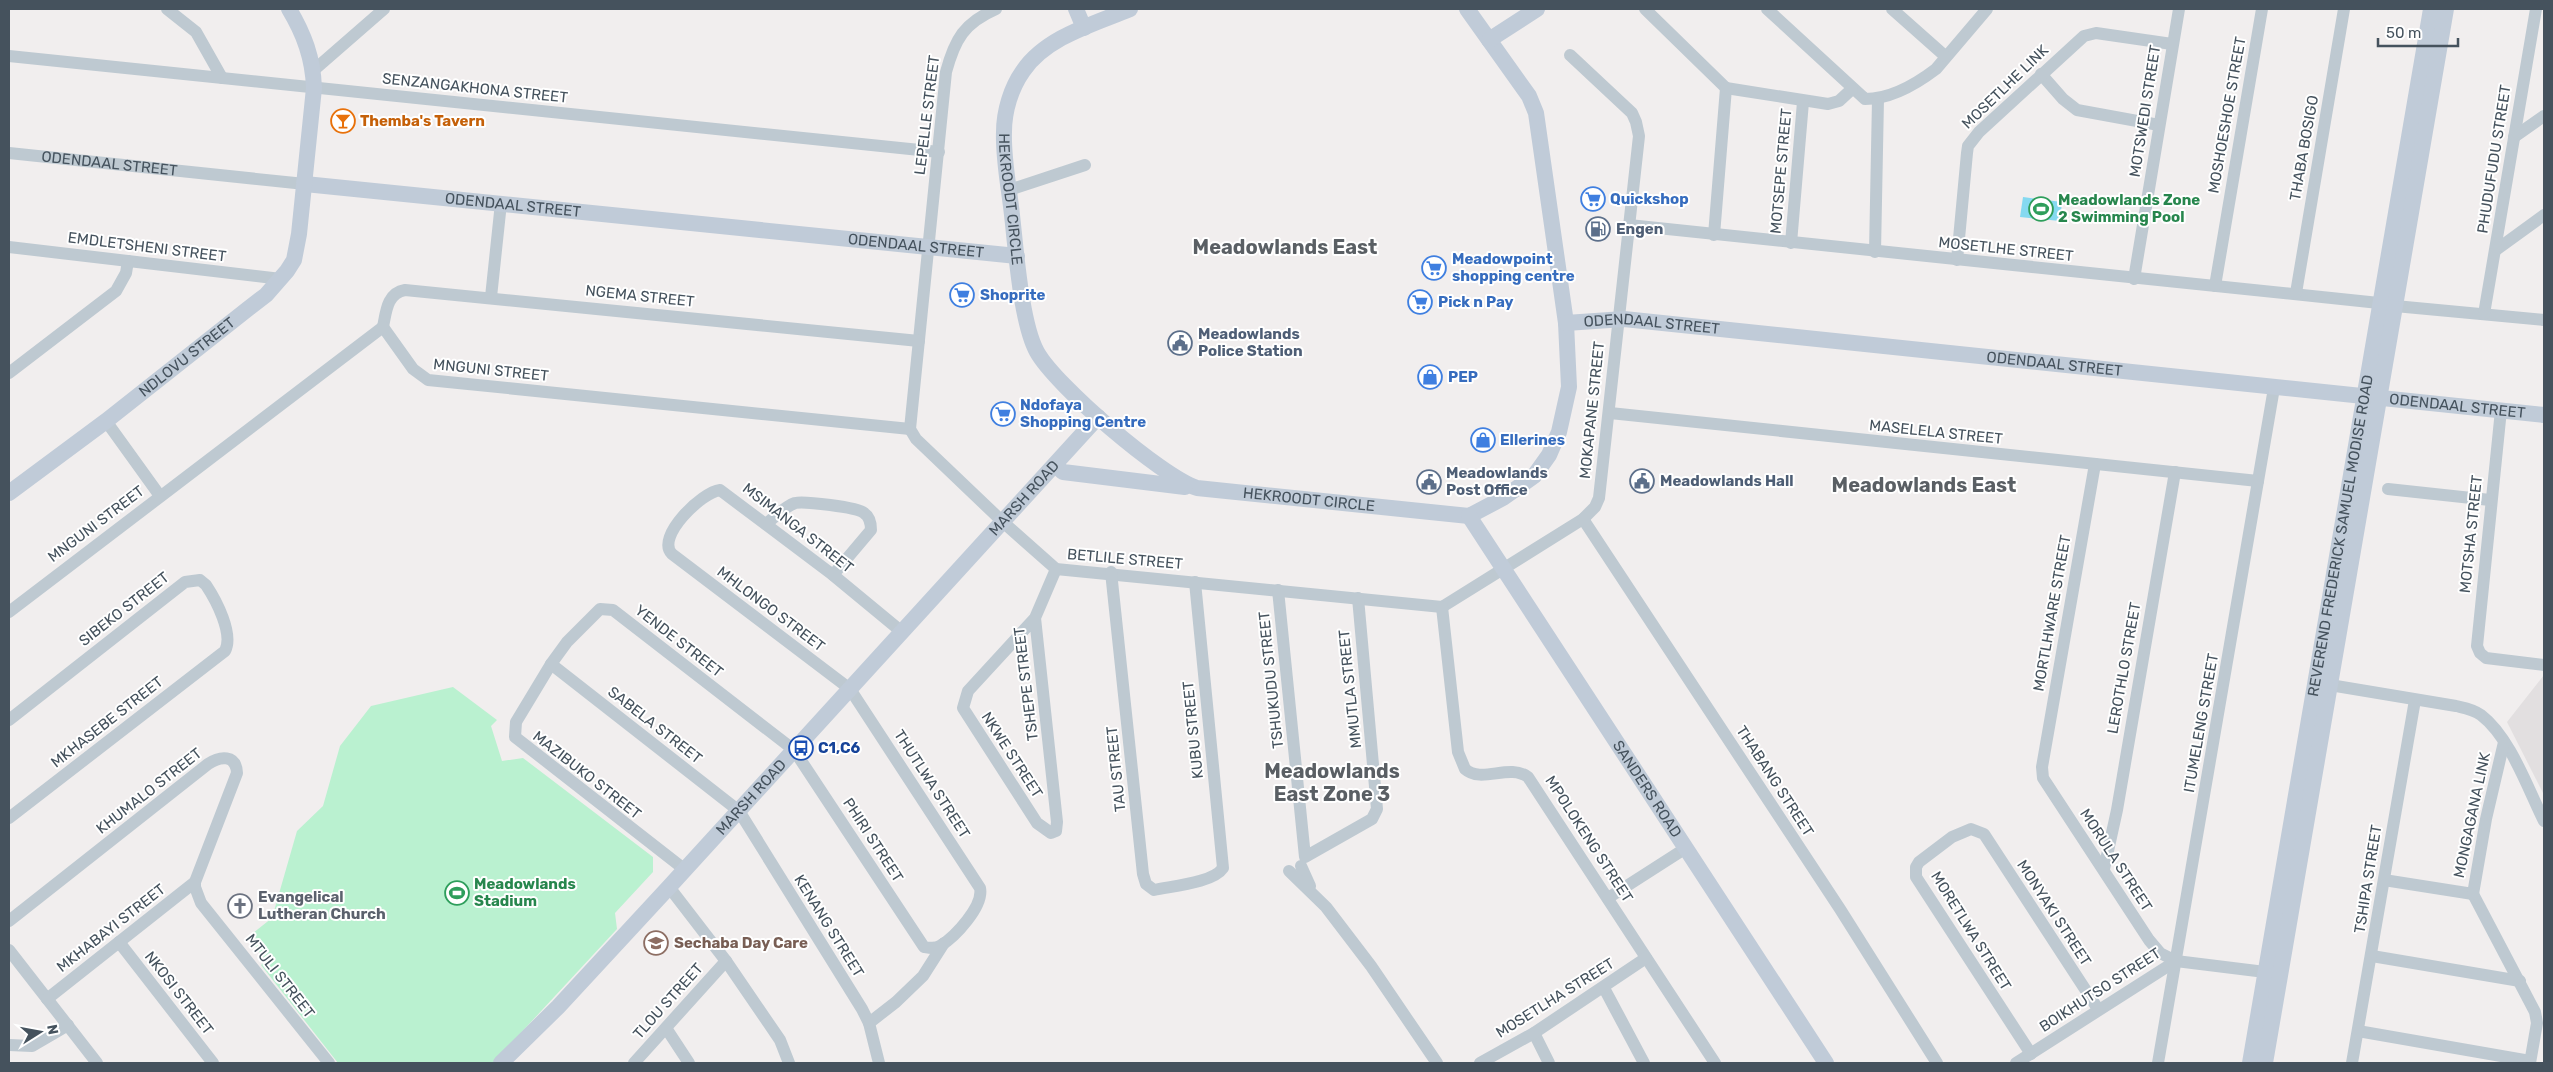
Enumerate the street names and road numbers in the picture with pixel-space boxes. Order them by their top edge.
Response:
street label: MOSHOESHOE STREET [2204,35,2250,195]
street label: MOSETLHE LINK [1958,41,2052,133]
street label: MOTSWEDI STREET [2126,43,2164,178]
street label: LEPELLE STREET [911,54,943,176]
street label: SENZANGAKHONA STREET [381,69,569,107]
street label: PHUDUFUDU STREET [2473,83,2515,235]
street label: THABA BOSIGO [2286,94,2322,202]
street label: MOTSEPE STREET [1767,107,1795,234]
street label: HEKROODT CIRCLE [995,133,1026,266]
street label: ODENDAAL STREET [41,147,179,180]
street label: ODENDAAL STREET [444,189,582,221]
street label: EMDLETSHENI STREET [67,228,228,266]
street label: ODENDAAL STREET [847,230,985,262]
street label: MOSETLHE STREET [1938,233,2075,265]
street label: NGEMA STREET [585,281,696,311]
street label: ODENDAAL STREET [1583,310,1721,338]
street label: NDLOVU STREET [135,313,239,401]
street label: MOKAPANE STREET [1576,340,1608,480]
street label: ODENDAAL STREET [1986,348,2124,380]
street label: MNGUNI STREET [432,355,550,385]
street label: REVEREND FREDERICK SAMUEL MODISE ROAD [2304,373,2377,698]
street label: ODENDAAL STREET [2388,390,2527,422]
street label: MASELELA STREET [1868,416,2004,448]
street label: MARSH ROAD [985,457,1063,539]
street label: MOTSHA STREET [2456,474,2486,594]
street label: MSIMANGA STREET [739,479,857,577]
street label: MNGUNI STREET [44,482,148,566]
street label: HEKROODT CIRCLE [1242,484,1376,515]
street label: MORTLHWARE STREET [2029,533,2075,693]
street label: BETLILE STREET [1066,545,1184,573]
street label: MHLONGO STREET [714,563,829,656]
street label: SIBEKO STREET [75,568,173,650]
street label: LEROTHLO STREET [2104,600,2144,735]
street label: YENDE STREET [631,601,727,681]
street label: TSHUKUDU STREET [1255,610,1287,749]
street label: TSHEPE STREET [1010,626,1042,742]
street label: MMUTLA STREET [1335,628,1365,749]
street label: ITUMELENG STREET [2180,652,2222,794]
street label: MKHASEBE STREET [47,672,167,771]
street label: KUBU STREET [1179,680,1207,780]
street label: SABELA STREET [604,683,706,768]
street label: NKWE STREET [978,709,1047,802]
street label: THABANG STREET [1733,722,1818,840]
street label: TAU STREET [1103,725,1129,813]
street label: THUTLWA STREET [890,726,974,842]
street label: MAZIBUKO STREET [529,727,645,823]
street label: SANDERS ROAD [1609,737,1685,841]
street label: KHUMALO STREET [93,744,206,838]
street label: MONGAGANA LINK [2450,750,2494,880]
street label: MARSH ROAD [712,756,790,839]
street label: MPOLOKENG STREET [1541,772,1637,906]
street label: PHIRI STREET [839,795,907,886]
street label: MORULA STREET [2076,805,2156,915]
street label: TSHIPA STREET [2351,823,2386,935]
street label: MONYAKI STREET [2013,857,2095,970]
street label: MORETLWA STREET [1927,868,2015,994]
street label: KENANG STREET [790,871,868,981]
street label: MKHABAYI STREET [53,880,169,976]
street label: MTULI STREET [242,930,319,1022]
street label: BOIKHUTSO STREET [2036,944,2164,1036]
street label: NKOSI STREET [141,948,217,1038]
street label: MOSETLHA STREET [1492,954,1618,1042]
street label: TLOU STREET [629,959,707,1043]

